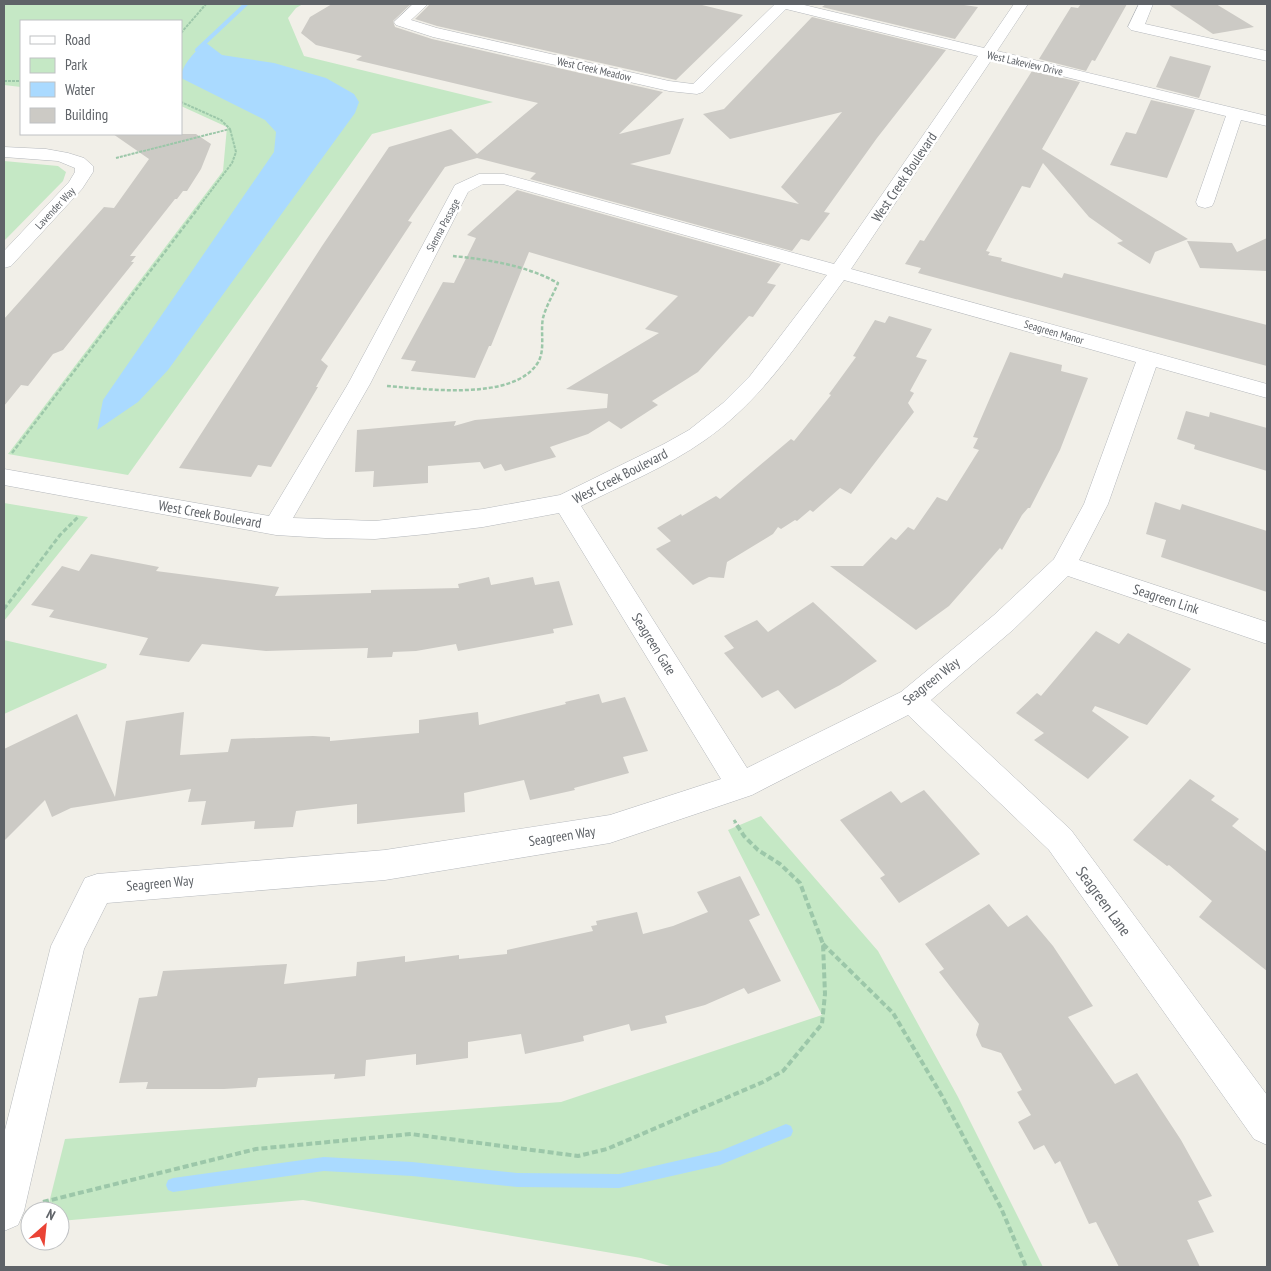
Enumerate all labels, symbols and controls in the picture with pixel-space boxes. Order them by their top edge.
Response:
legend [20,20,182,135]
text: Road [65,30,91,49]
street label: West Lakeview Drive [986,47,1065,79]
street label: West Creek Meadow [556,54,633,84]
text: Park [65,55,87,74]
text: Water [65,80,96,99]
text: Building [65,105,108,124]
street label: West Creek Boulevard [867,129,941,225]
street label: Lavender Way [32,183,79,232]
street label: Sienna Passage [423,196,463,254]
street label: Seagreen Manor [1022,317,1086,347]
street label: West Creek Boulevard [569,444,671,508]
street label: West Creek Boulevard [157,496,263,532]
street label: Seagreen Link [1131,580,1202,618]
street label: Seagreen Gate [628,610,680,679]
street label: Seagreen Way [899,653,964,709]
street label: Seagreen Way [527,822,597,850]
street label: Seagreen Lane [1072,862,1136,940]
street label: Seagreen Way [126,871,195,895]
north arrow [20,1201,70,1251]
text: N [43,1205,58,1224]

